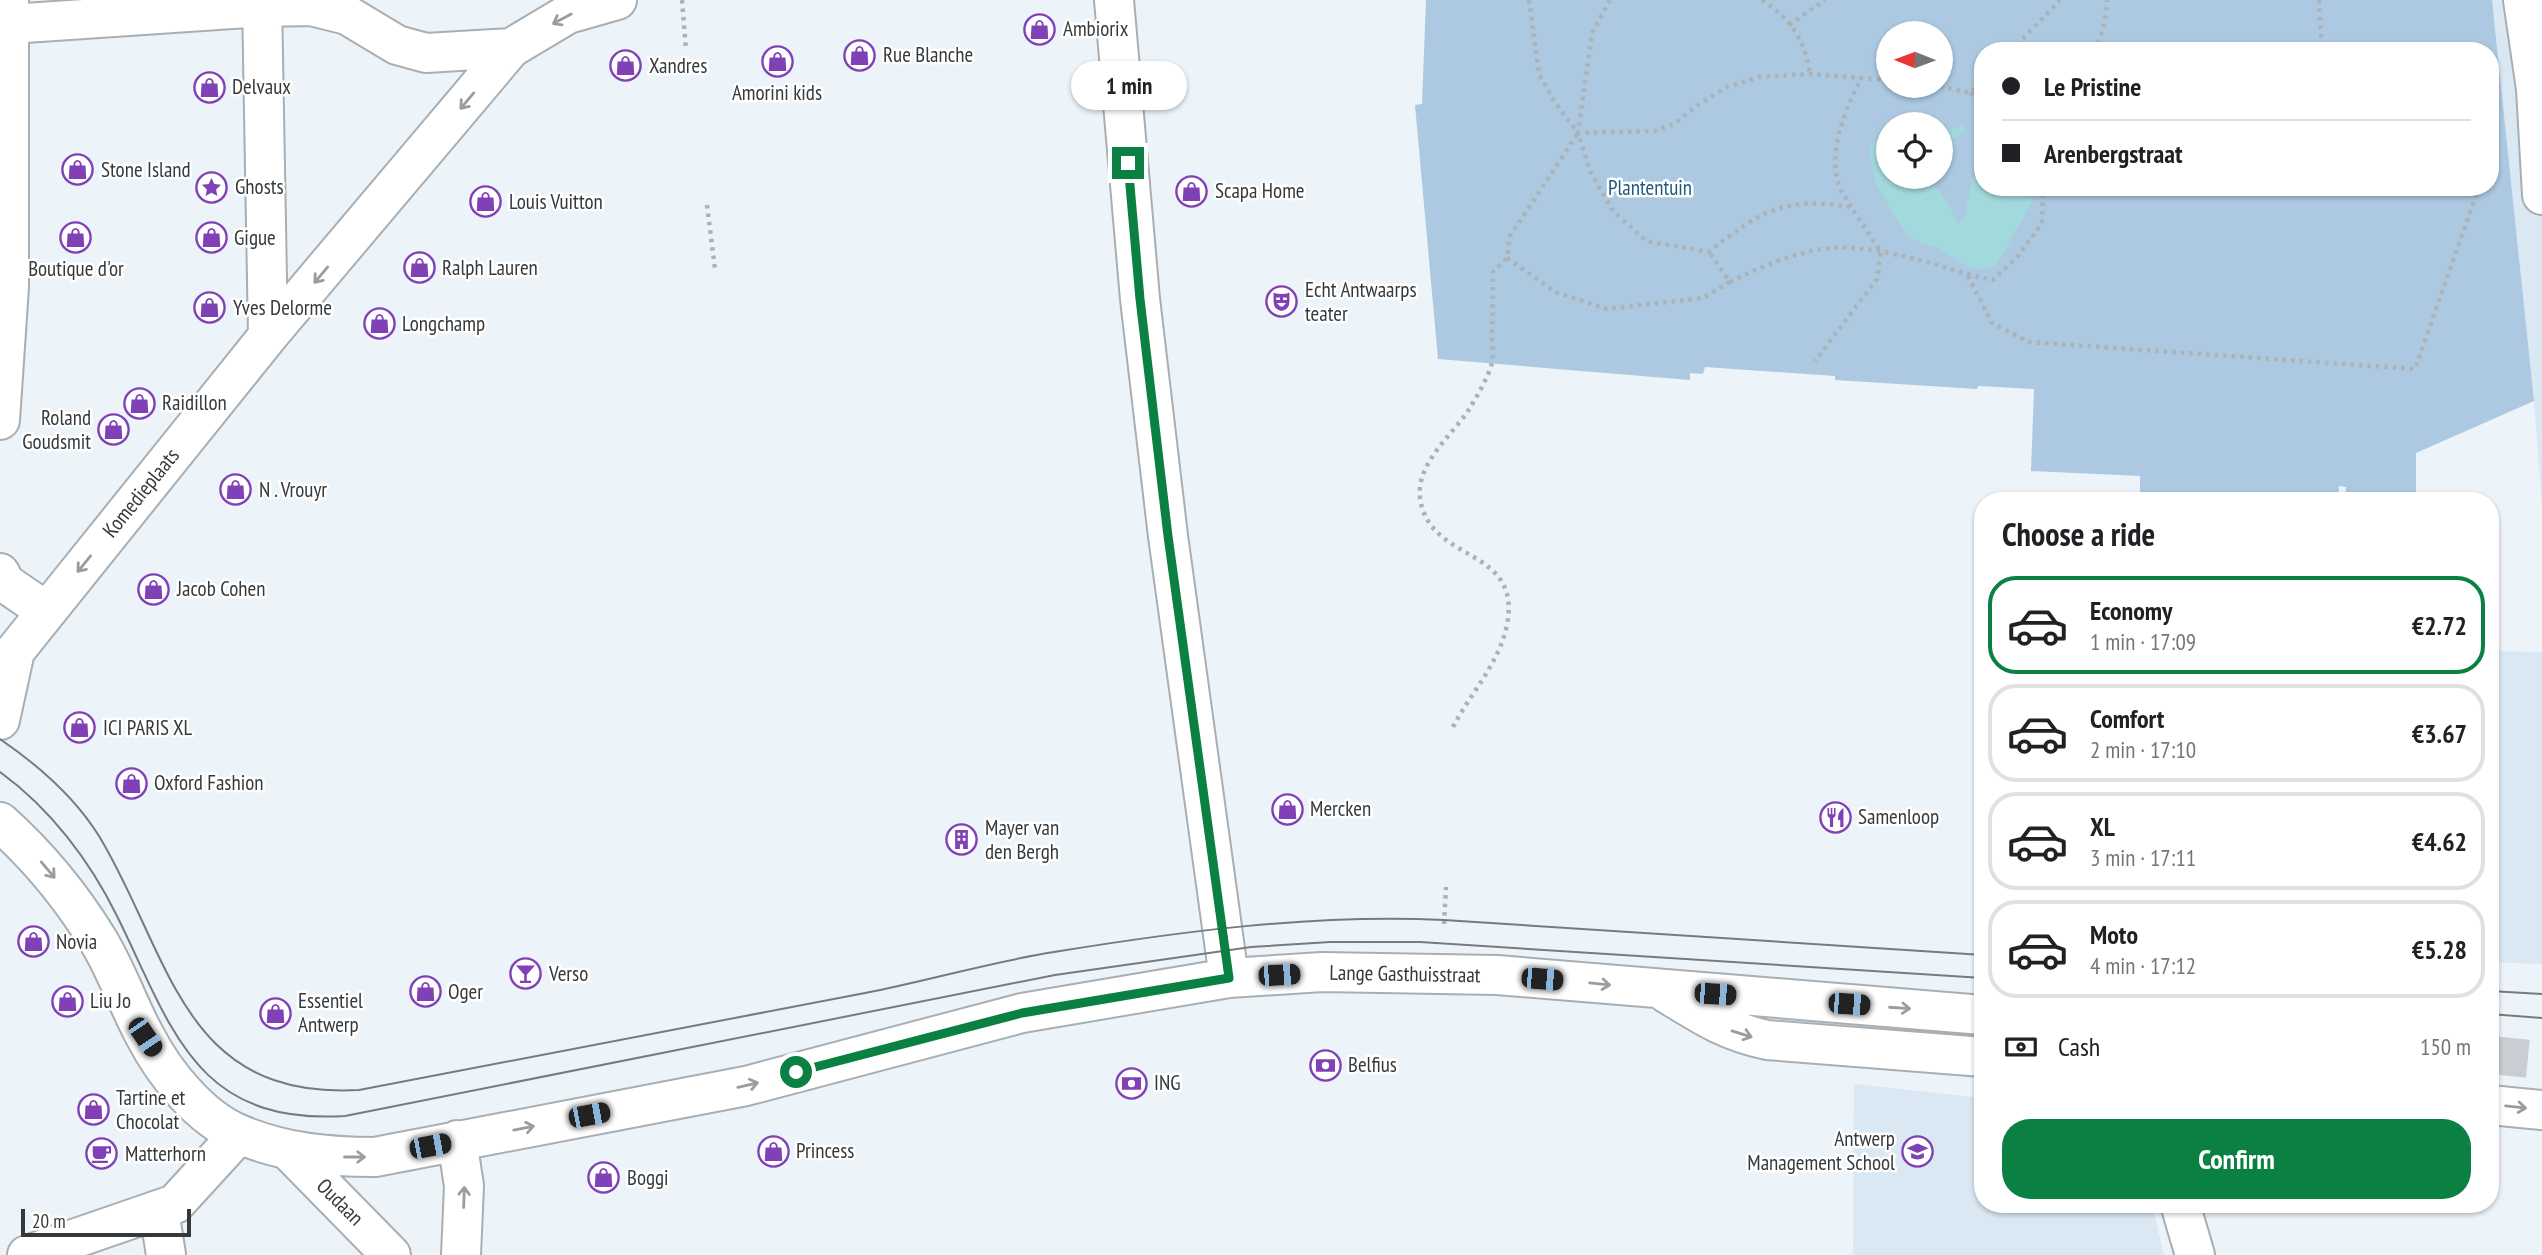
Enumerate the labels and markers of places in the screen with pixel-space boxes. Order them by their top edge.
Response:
shop icon: Ambiorix [1023,12,1057,46]
place label: Ambiorix [1063,15,1129,42]
shop icon: Rue Blanche [843,38,877,72]
place label: Rue Blanche [883,41,973,68]
shop icon: Amorini kids [760,44,794,78]
shop icon: Xandres [609,49,643,83]
place label: Xandres [649,52,707,79]
shop icon: Delvaux [192,70,226,104]
place label: Delvaux [232,73,291,100]
place label: Amorini kids [732,79,822,106]
shop icon: Stone Island [61,153,95,187]
place label: Stone Island [101,156,191,183]
place icon: Ghosts [195,170,229,204]
place label: Ghosts [235,173,284,200]
shop icon: Scapa Home [1175,174,1209,208]
place label: Scapa Home [1215,177,1305,204]
shop icon: Louis Vuitton [469,185,503,219]
place label: Louis Vuitton [509,188,603,215]
shop icon: Boutique d'or [59,220,93,254]
shop icon: Gigue [194,221,228,255]
place label: Gigue [234,224,276,251]
shop icon: Ralph Lauren [402,251,436,285]
place label: Ralph Lauren [442,254,538,281]
place label: Boutique d'or [28,255,124,282]
place label: Echt Antwaarps teater [1305,276,1417,327]
theatre icon: Echt Antwaarps teater [1265,285,1299,319]
shop icon: Yves Delorme [193,291,227,325]
place label: Yves Delorme [233,294,332,321]
shop icon: Longchamp [362,307,396,341]
place label: Longchamp [402,310,485,337]
shop icon: Raidillon [122,386,156,420]
place label: Raidillon [162,389,227,416]
place label: Roland Goudsmit [22,404,91,455]
shop icon: Roland Goudsmit [97,413,131,447]
shop icon: N . Vrouyr [219,473,253,507]
place label: N . Vrouyr [259,476,327,503]
shop icon: Jacob Cohen [137,572,171,606]
place label: Jacob Cohen [176,575,265,602]
shop icon: ICI PARIS XL [63,711,97,745]
place label: ICI PARIS XL [103,714,193,741]
shop icon: Oxford Fashion [114,766,148,800]
place label: Oxford Fashion [154,769,264,796]
shop icon: Mercken [1270,792,1304,826]
place label: Mercken [1310,795,1371,822]
restaurant icon: Samenloop [1818,800,1852,834]
place label: Samenloop [1858,803,1939,830]
place label: Mayer van den Bergh [985,814,1059,865]
building icon: Mayer van den Bergh [945,823,979,857]
shop icon: Novia [16,925,50,959]
place label: Novia [56,928,97,955]
bar icon: Verso [509,957,543,991]
place label: Verso [548,960,588,987]
shop icon: Oger [408,975,442,1009]
place label: Oger [448,978,483,1005]
shop icon: Liu Jo [50,984,84,1018]
place label: Liu Jo [90,987,131,1014]
place label: Essentiel Antwerp [298,987,363,1038]
shop icon: Essentiel Antwerp [258,996,292,1030]
bank icon: Belfius [1308,1048,1342,1082]
place label: Belfius [1348,1051,1397,1078]
bank icon: ING [1114,1066,1148,1100]
place label: ING [1154,1069,1181,1096]
place label: Tartine et Chocolat [116,1084,186,1135]
shop icon: Tartine et Chocolat [76,1093,110,1127]
place label: Antwerp Management School [1747,1125,1895,1176]
shop icon: Princess [756,1134,790,1168]
school or university icon: Antwerp Management School [1901,1134,1935,1168]
cafe icon: Matterhorn [85,1137,119,1171]
place label: Princess [796,1137,854,1164]
place label: Matterhorn [125,1140,206,1167]
shop icon: Boggi [587,1161,621,1195]
place label: Boggi [627,1164,669,1191]

